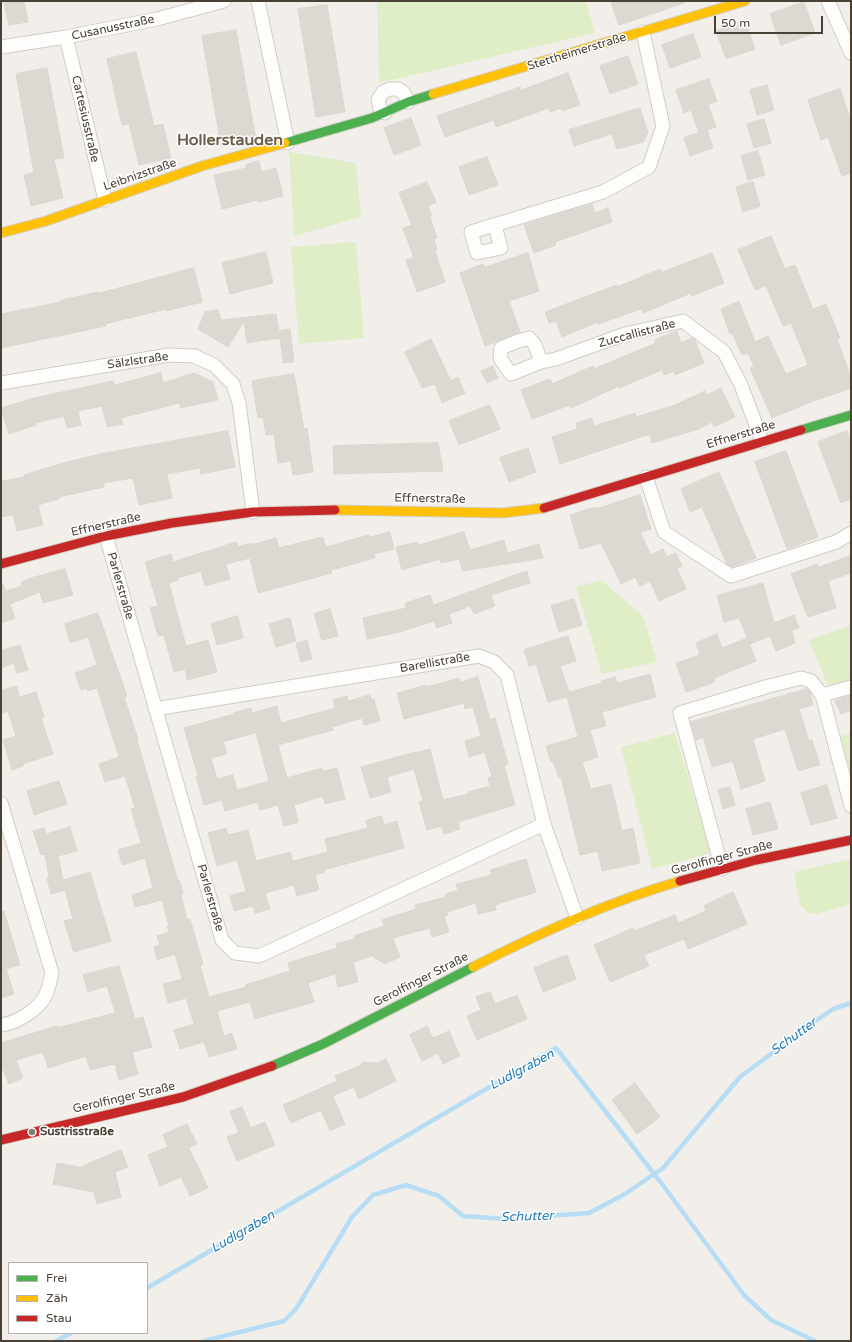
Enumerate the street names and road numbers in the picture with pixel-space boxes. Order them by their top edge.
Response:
street label: Cusanusstraße [70,12,156,44]
street label: Stettheimerstraße [526,30,628,74]
street label: Cartesiusstraße [68,74,102,164]
street label: Leibnizstraße [102,156,178,194]
street label: Zuccallistraße [597,317,677,351]
street label: Sälzlstraße [106,350,170,372]
street label: Effnerstraße [705,418,777,452]
street label: Effnerstraße [394,491,466,507]
street label: Effnerstraße [70,510,142,540]
street label: Parlerstraße [104,551,136,621]
street label: Barellistraße [399,650,471,676]
street label: Gerolfinger Straße [670,837,774,879]
street label: Parlerstraße [194,863,226,933]
street label: Gerolfinger Straße [371,950,471,1010]
street label: Gerolfinger Straße [71,1079,177,1117]

